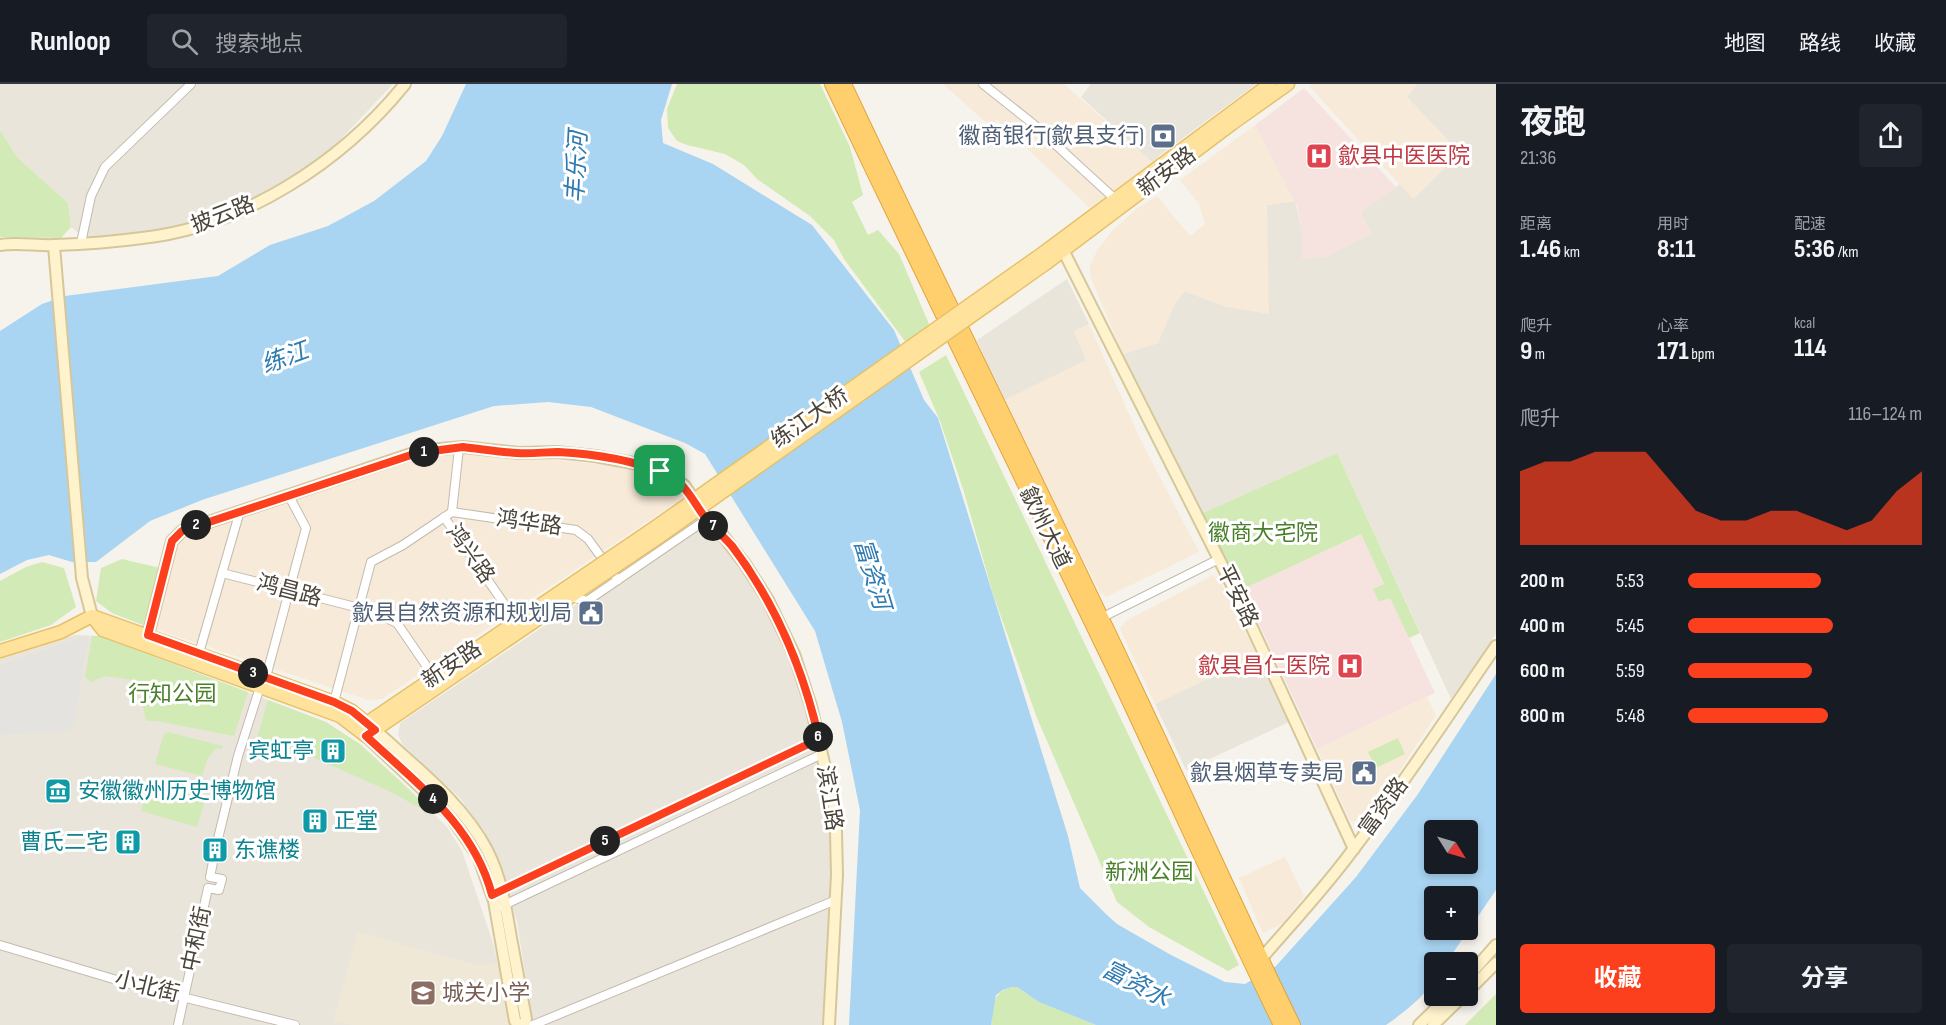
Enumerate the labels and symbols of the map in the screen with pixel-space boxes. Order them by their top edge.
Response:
bank icon: 徽商银行(歙县支行) [1148,121,1178,151]
place label: 徽商银行(歙县支行) [958,123,1144,150]
water label: 丰乐河 [561,126,594,204]
street label: 新安路 [1133,141,1201,203]
hospital icon: 歙县中医医院 [1304,141,1334,171]
place label: 歙县中医医院 [1338,143,1470,170]
street label: 披云路 [187,191,259,239]
water label: 练江 [257,335,315,380]
street label: 练江大桥 [766,382,854,454]
pin: 1 [409,437,439,467]
pin [634,445,685,496]
street label: 歙州大道 [1014,483,1076,573]
street label: 鸿华路 [494,505,564,541]
pin: 2 [181,510,211,540]
pin: 7 [698,511,728,541]
street label: 鸿兴路 [440,519,500,589]
park label: 徽商大宅院 [1208,520,1318,547]
water label: 富资河 [848,535,898,616]
street label: 平安路 [1210,560,1264,632]
street label: 鸿昌路 [254,569,324,613]
public building icon: 歙县自然资源和规划局 [576,598,606,628]
place label: 歙县自然资源和规划局 [352,600,572,627]
street label: 新安路 [417,635,487,695]
hospital icon: 歙县昌仁医院 [1335,651,1365,681]
place label: 歙县昌仁医院 [1198,653,1330,680]
pin: 3 [238,658,268,688]
park label: 行知公园 [128,681,216,708]
pin: 6 [803,722,833,752]
building icon: 宾虹亭 [318,736,348,766]
place label: 宾虹亭 [248,738,314,765]
public building icon: 歙县烟草专卖局 [1349,758,1379,788]
place label: 歙县烟草专卖局 [1190,760,1344,787]
street label: 滨江路 [811,763,847,833]
street label: 富资路 [1354,772,1414,842]
museum icon: 安徽徽州历史博物馆 [43,776,73,806]
place label: 安徽徽州历史博物馆 [78,778,276,805]
pin: 4 [418,784,448,814]
building icon: 正堂 [300,806,330,836]
place label: 正堂 [334,808,378,835]
north arrow [1424,820,1478,874]
pin: 5 [590,826,620,856]
building icon: 曹氏二宅 [113,827,143,857]
place label: 曹氏二宅 [20,829,108,856]
building icon: 东谯楼 [200,835,230,865]
place label: 东谯楼 [234,837,300,864]
park label: 新洲公园 [1105,859,1193,886]
street label: 中和街 [177,904,217,974]
water label: 富资水 [1097,955,1176,1014]
street label: 小北街 [112,966,182,1008]
school or university icon: 城关小学 [408,978,438,1008]
place label: 城关小学 [442,980,530,1007]

